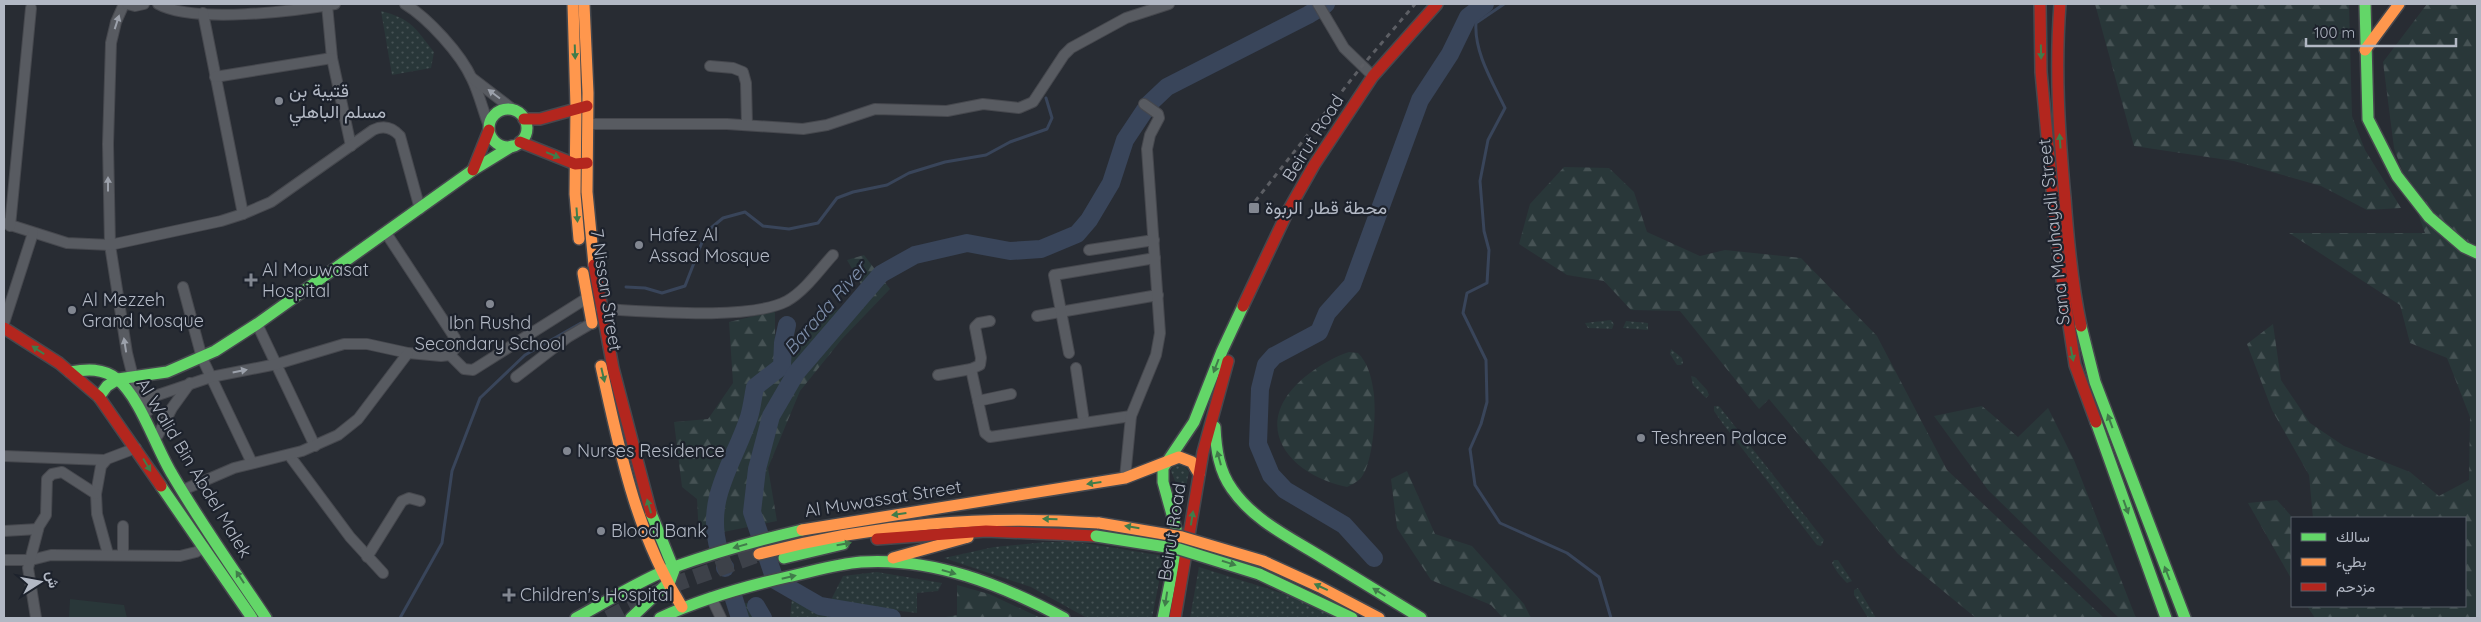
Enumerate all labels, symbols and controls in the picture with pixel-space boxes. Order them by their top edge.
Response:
one-way arrow [113,14,121,29]
scale bar [2306,15,2456,47]
text: 100 m [2314,23,2355,42]
one-way arrow [571,45,579,61]
one-way arrow [2037,45,2045,61]
place label: قتيبة بن مسلم الباهلي [289,79,386,127]
one-way arrow [488,89,501,100]
street label: Beirut Road [1277,90,1348,186]
marker: قتيبة بن مسلم الباهلي [273,95,285,107]
one-way arrow [2056,133,2064,149]
street label: Sana Mouhaydli Street [2032,138,2075,327]
one-way arrow [546,152,560,160]
one-way arrow [104,175,112,191]
place label: محطة قطار الربوة [1265,196,1387,219]
marker: محطة قطار الربوة [1247,201,1261,215]
one-way arrow [573,207,581,223]
place label: Hafez Al Assad Mosque [649,223,770,267]
street label: 7 Nissan Street [585,227,628,353]
marker: Hafez Al Assad Mosque [633,239,645,251]
water label: Barada River [778,255,874,359]
place label: Al Mouwasat Hospital [262,258,369,302]
marker: Al Mouwasat Hospital [244,273,258,287]
place label: Al Mezzeh Grand Mosque [82,288,204,332]
marker: Ibn Rushd Secondary School [484,298,496,310]
marker: Al Mezzeh Grand Mosque [66,304,78,316]
place label: Ibn Rushd Secondary School [415,311,565,355]
one-way arrow [121,336,129,352]
one-way arrow [31,345,44,355]
one-way arrow [2069,346,2077,362]
one-way arrow [1212,359,1219,374]
one-way arrow [232,367,248,375]
one-way arrow [599,367,607,383]
street label: Al Walid Bin Abdel Malek [132,374,257,562]
one-way arrow [2106,413,2113,428]
place label: Teshreen Palace [1651,426,1787,449]
marker: Teshreen Palace [1635,432,1647,444]
place label: Nurses Residence [577,439,725,462]
marker: Nurses Residence [561,445,573,457]
one-way arrow [1215,450,1223,465]
one-way arrow [142,459,151,472]
street label: Al Muwassat Street [803,475,963,522]
one-way arrow [1085,479,1101,487]
street label: Beirut Road [1152,481,1191,582]
one-way arrow [644,498,652,513]
one-way arrow [2122,500,2130,515]
one-way arrow [890,510,906,518]
one-way arrow [1188,510,1196,526]
one-way arrow [1042,515,1058,523]
legend [2291,517,2466,607]
place label: Blood Bank [611,519,707,542]
one-way arrow [1123,523,1139,531]
marker: Blood Bank [595,525,607,537]
text: سالك [2336,527,2370,546]
one-way arrow [836,540,852,548]
one-way arrow [732,542,747,550]
text: بطيء [2336,552,2366,575]
north arrow [15,557,65,607]
one-way arrow [1222,560,1237,568]
one-way arrow [2163,565,2171,580]
one-way arrow [942,569,957,577]
text: ش [42,570,63,590]
one-way arrow [235,571,244,584]
one-way arrow [782,573,797,581]
text: مزدحم [2336,577,2375,597]
place label: Children's Hospital [520,583,673,606]
one-way arrow [1314,583,1328,591]
marker: Children's Hospital [502,588,516,602]
one-way arrow [1373,588,1386,597]
one-way arrow [1162,592,1170,608]

